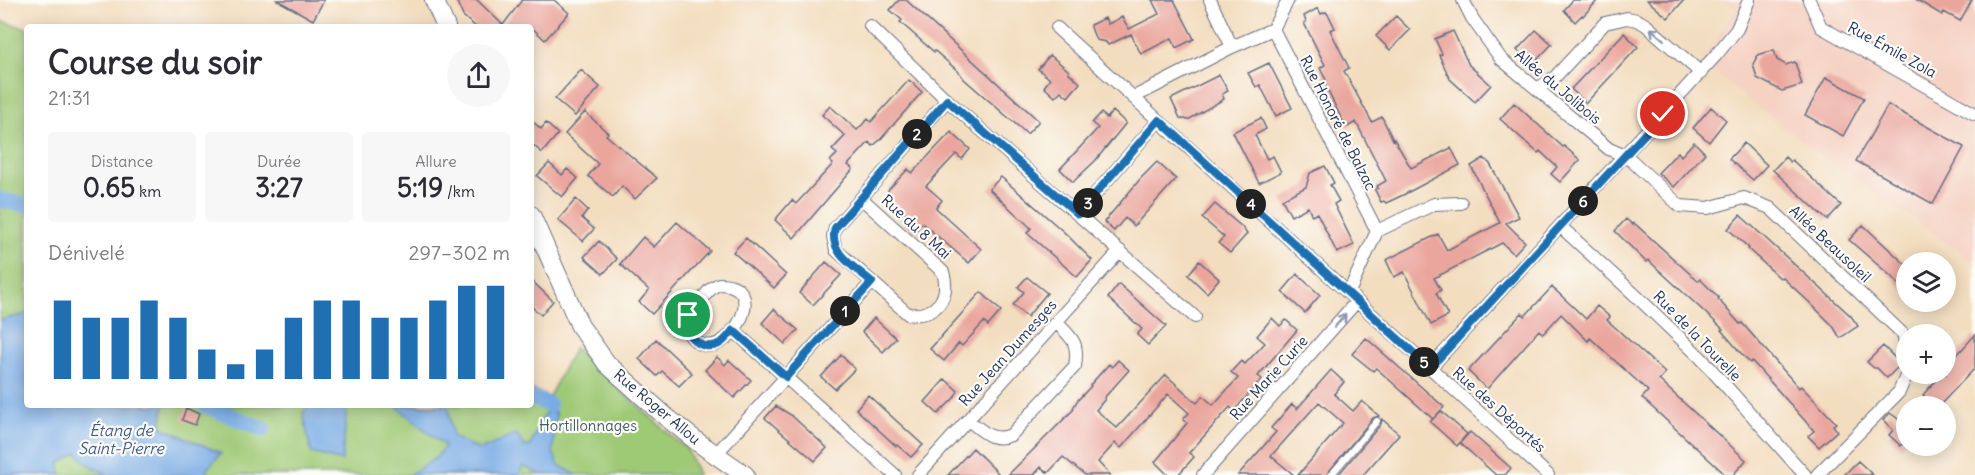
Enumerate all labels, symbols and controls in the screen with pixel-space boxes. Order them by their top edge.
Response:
street label: Rue Émile Zola [1845,17,1940,82]
one-way arrow [1650,27,1665,41]
text: Course du soir [48,41,262,83]
button: share [447,44,510,107]
street label: Allée du Jolibois [1511,45,1605,128]
street label: Rue Honoré de Balzac [1296,52,1381,194]
text: 21:31 [48,85,91,110]
pin [1637,88,1688,139]
icon: check [1646,97,1679,130]
pin: 2 [902,119,932,149]
text: 2 [913,124,921,144]
text: Distance [91,151,153,171]
text: Durée [257,151,301,171]
text: Allure [415,151,457,171]
text: 0.65 [83,171,135,204]
text: 3:27 [255,171,303,204]
text: 5:19 [397,171,443,204]
text: km [135,181,161,201]
text: /km [443,181,475,201]
pin: 6 [1568,186,1598,216]
pin: 3 [1073,188,1103,218]
pin: 4 [1236,189,1266,219]
street label: Rue du 8 Mai [878,190,955,263]
text: 6 [1578,191,1588,211]
text: 3 [1083,193,1093,213]
text: 4 [1246,194,1256,214]
street label: Allée Beausoleil [1786,201,1875,286]
text: Dénivelé [48,240,125,265]
text: 297–302 m [409,240,510,265]
map controls [1896,252,1956,456]
button: layers [1896,252,1956,312]
street label: Rue de la Tourelle [1649,286,1745,385]
pin [662,289,713,340]
street label: Rue Jean Dumesges [955,295,1061,410]
pin: 1 [830,296,860,326]
icon: arrive [671,298,704,331]
text: 1 [842,301,848,321]
one-way arrow [1333,314,1347,329]
button: + [1896,324,1956,384]
street label: Rue Marie Curie [1226,331,1312,424]
pin: 5 [1409,347,1439,377]
text: 5 [1419,352,1429,372]
street label: Rue des Déportés [1449,363,1550,456]
street label: Rue Roger Allou [610,365,705,449]
button: − [1896,396,1956,456]
park label: Hortillonnages [539,416,637,435]
water label: Étang de Saint-Pierre [78,420,165,458]

